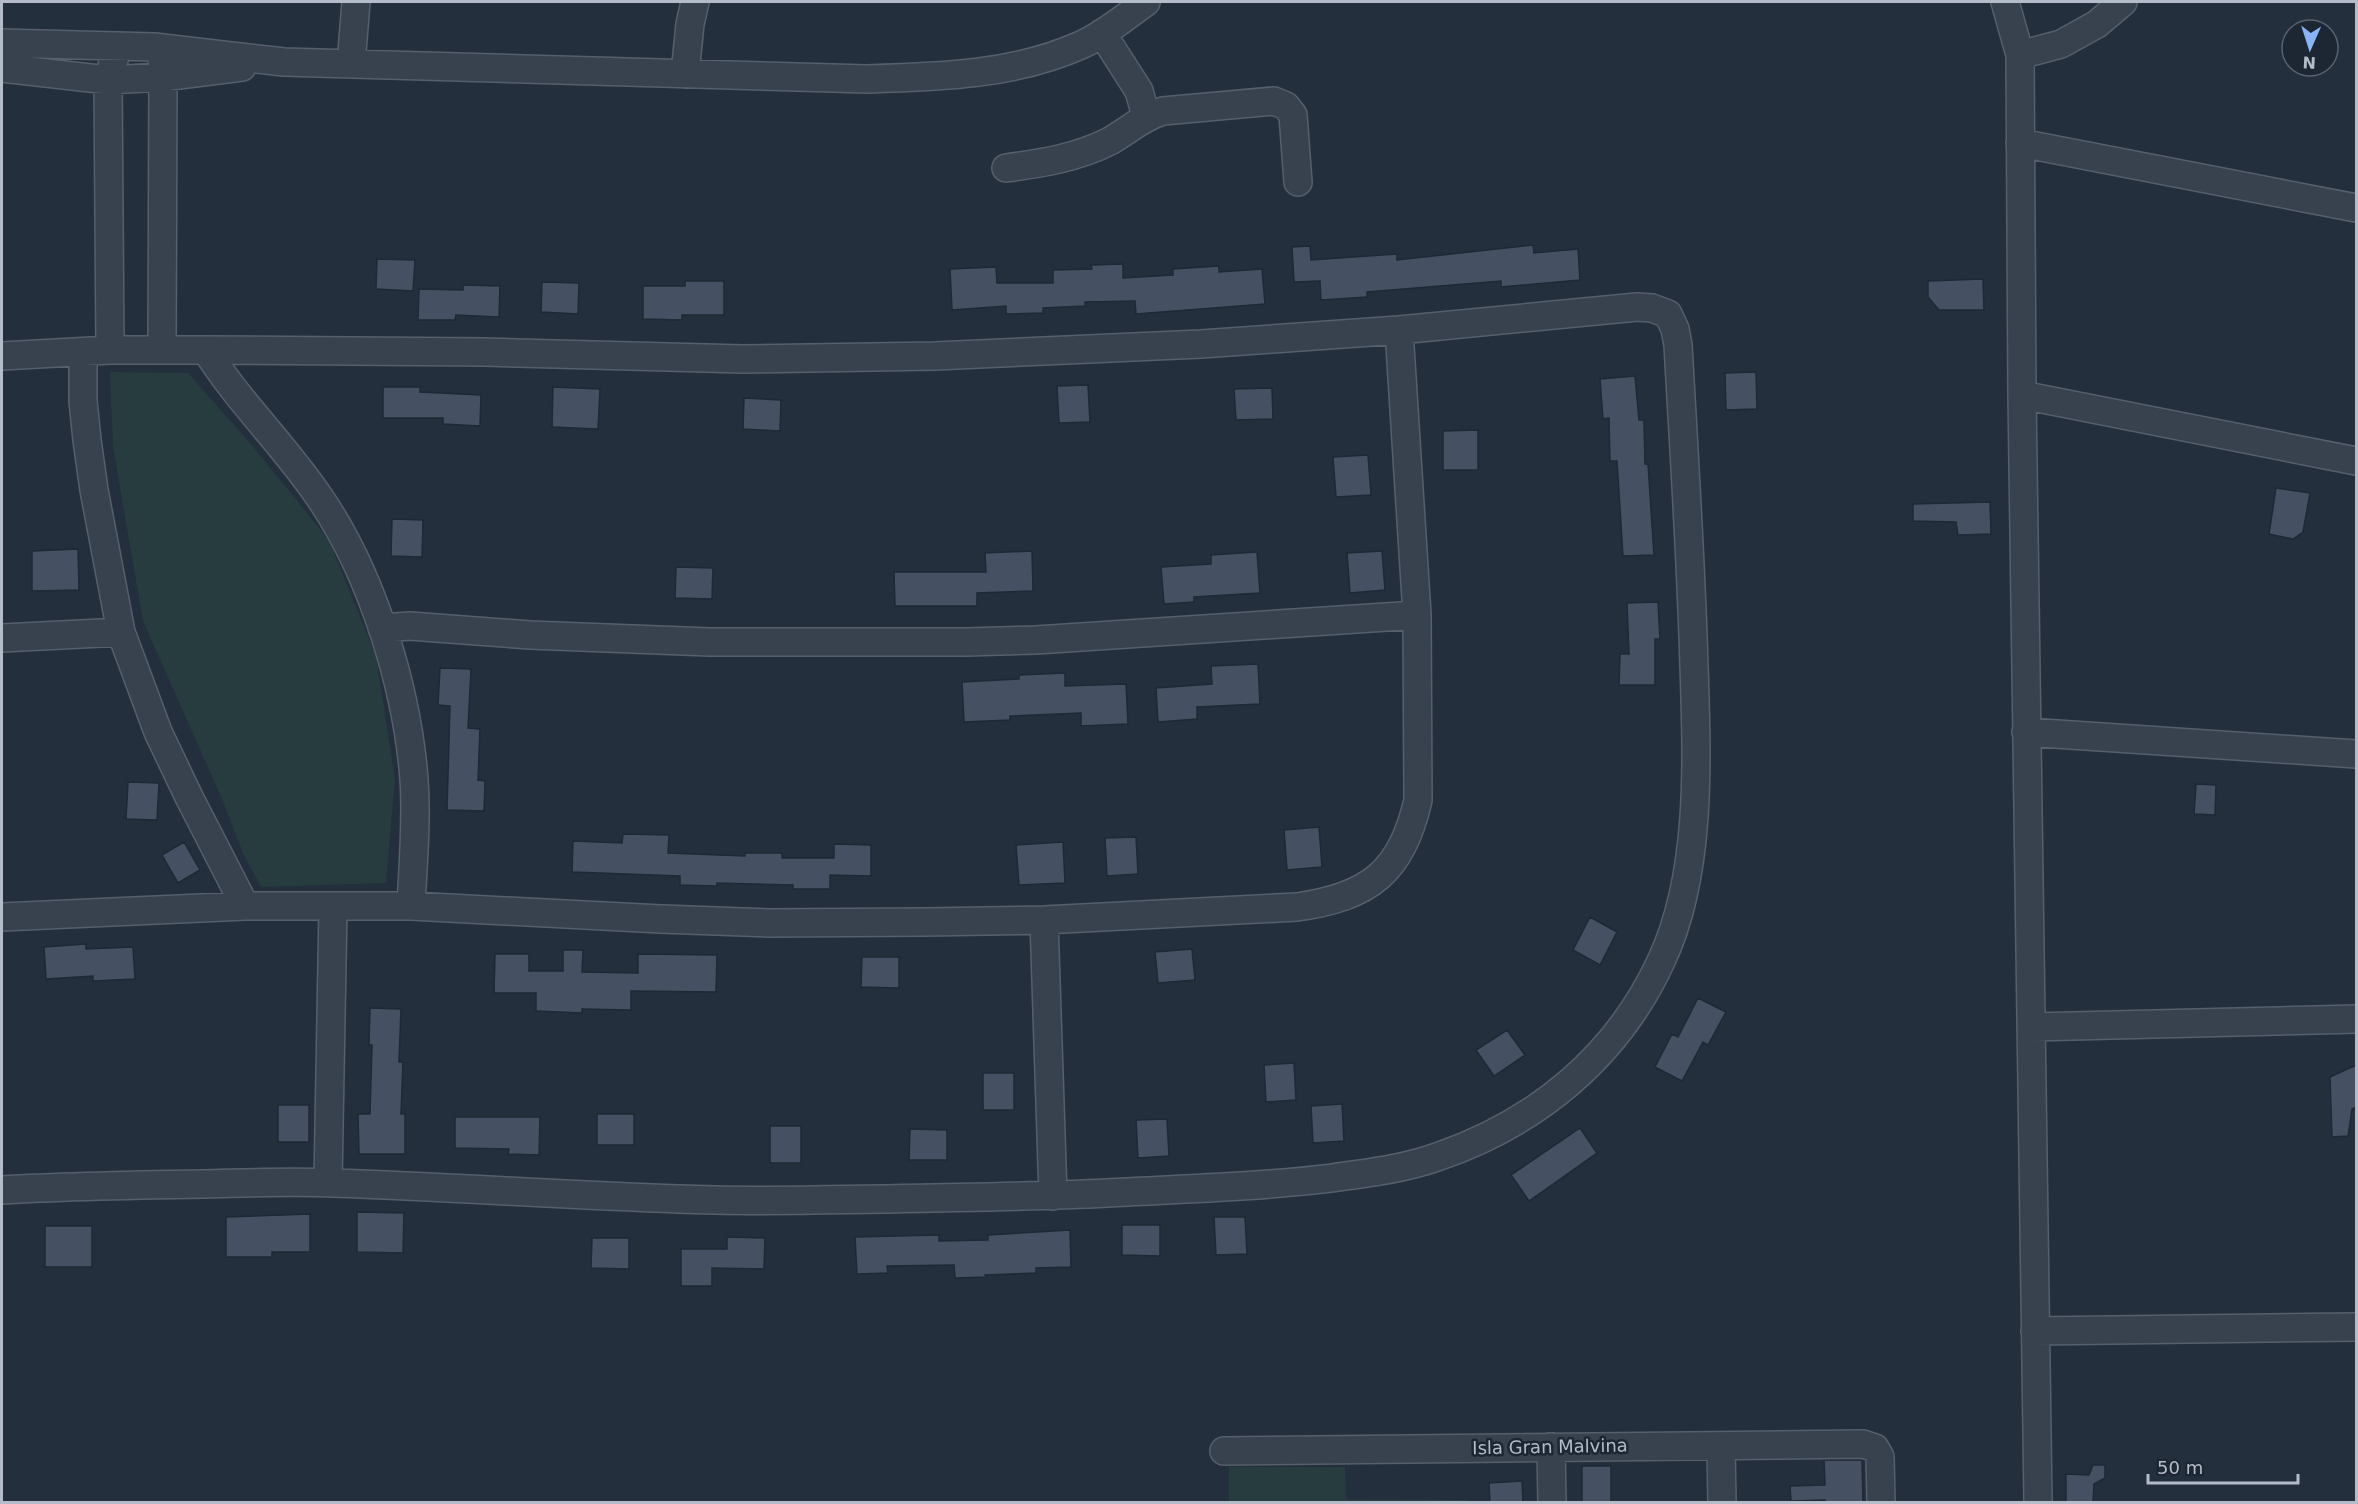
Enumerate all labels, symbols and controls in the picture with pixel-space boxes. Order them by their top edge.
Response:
north arrow [2280,18,2340,78]
text: N [2302,53,2316,72]
street label: Isla Gran Malvina [1472,1435,1628,1458]
scale bar [2148,1447,2298,1485]
text: 50 m [2157,1457,2203,1478]

